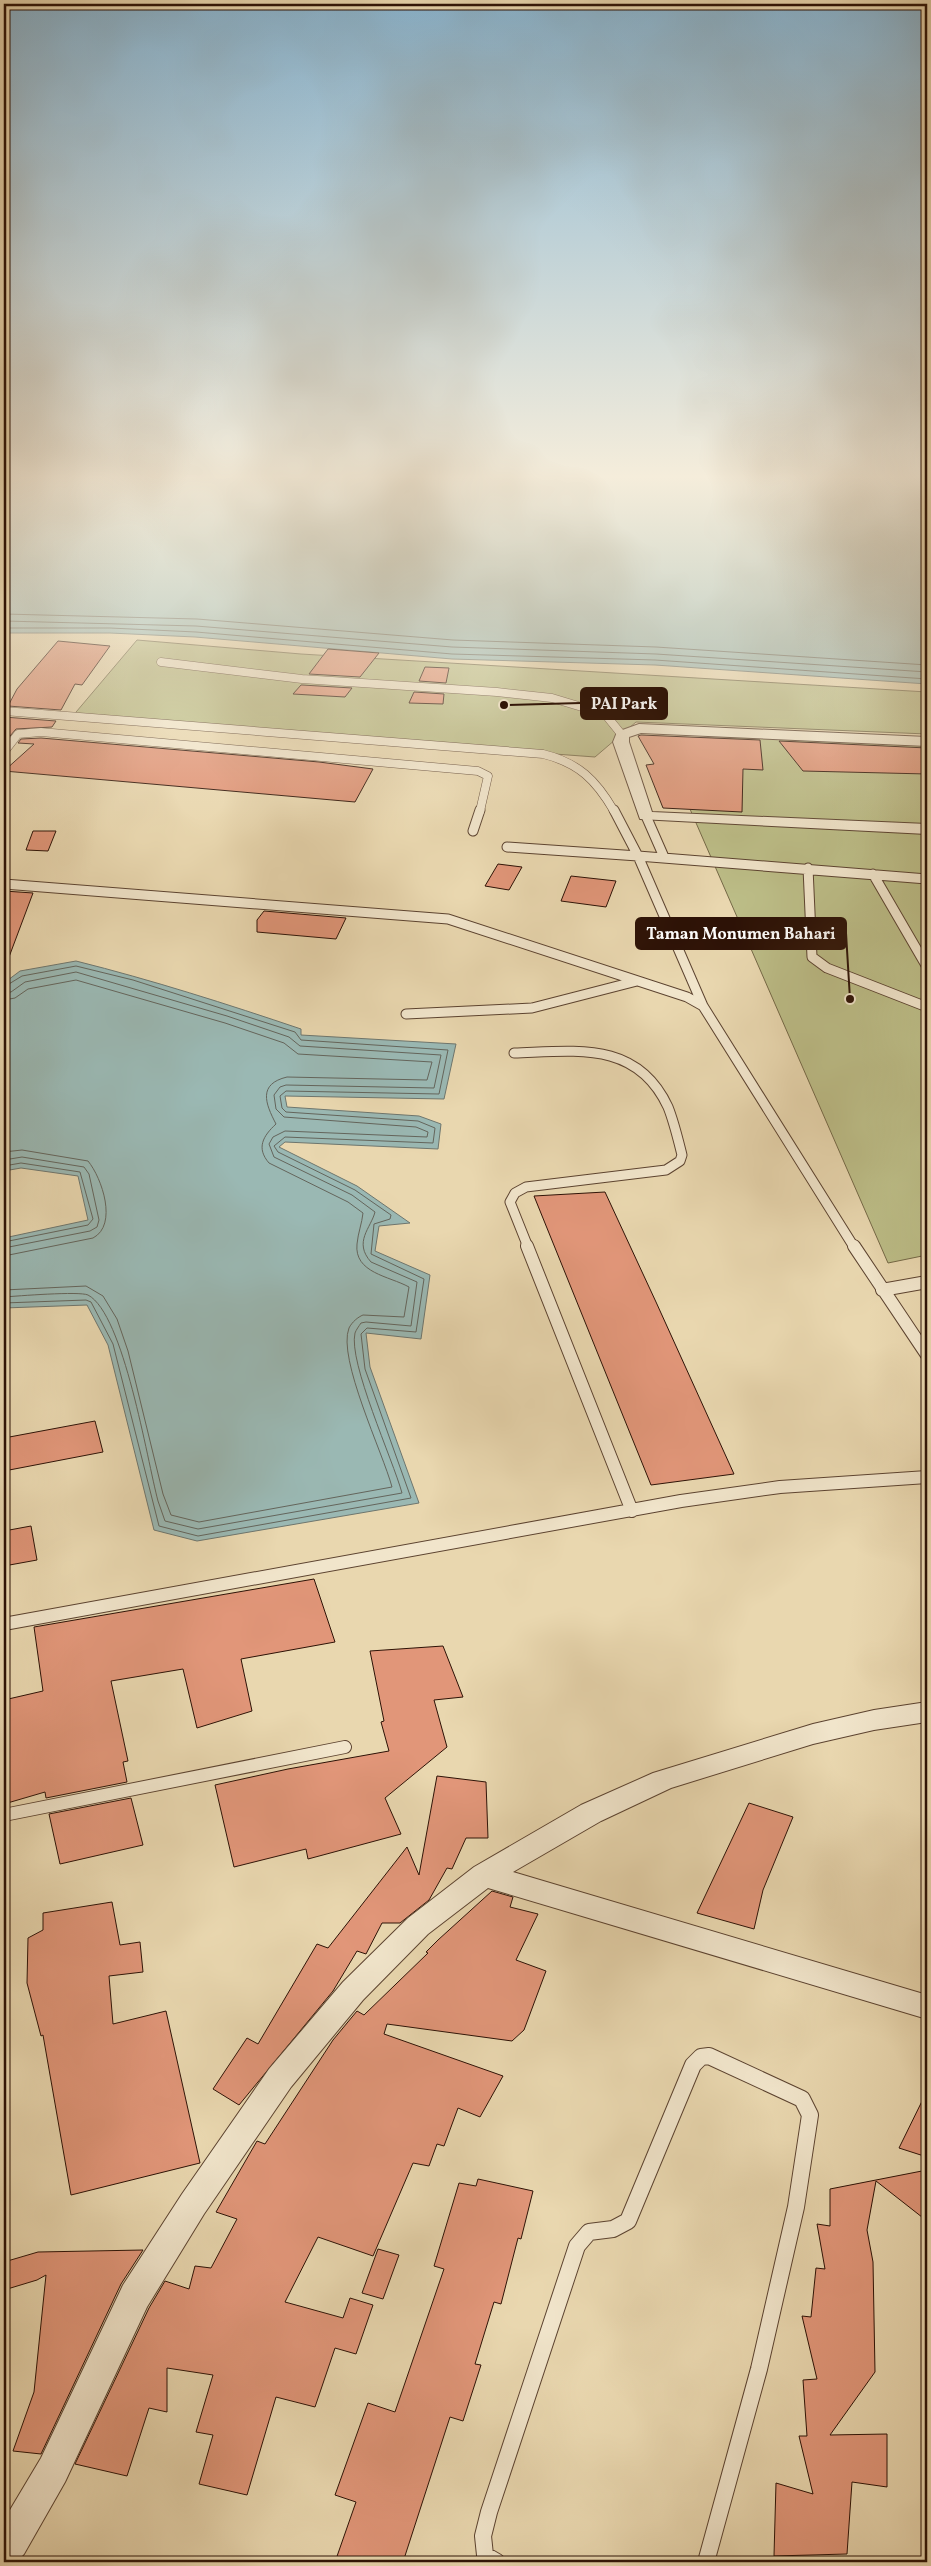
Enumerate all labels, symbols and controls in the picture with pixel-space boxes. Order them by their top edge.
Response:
callout: PAI Park [581,688,667,719]
text: PAI Park [591,694,657,716]
callout: Taman Monumen Bahari [636,918,846,949]
text: Taman Monumen Bahari [646,924,836,946]

